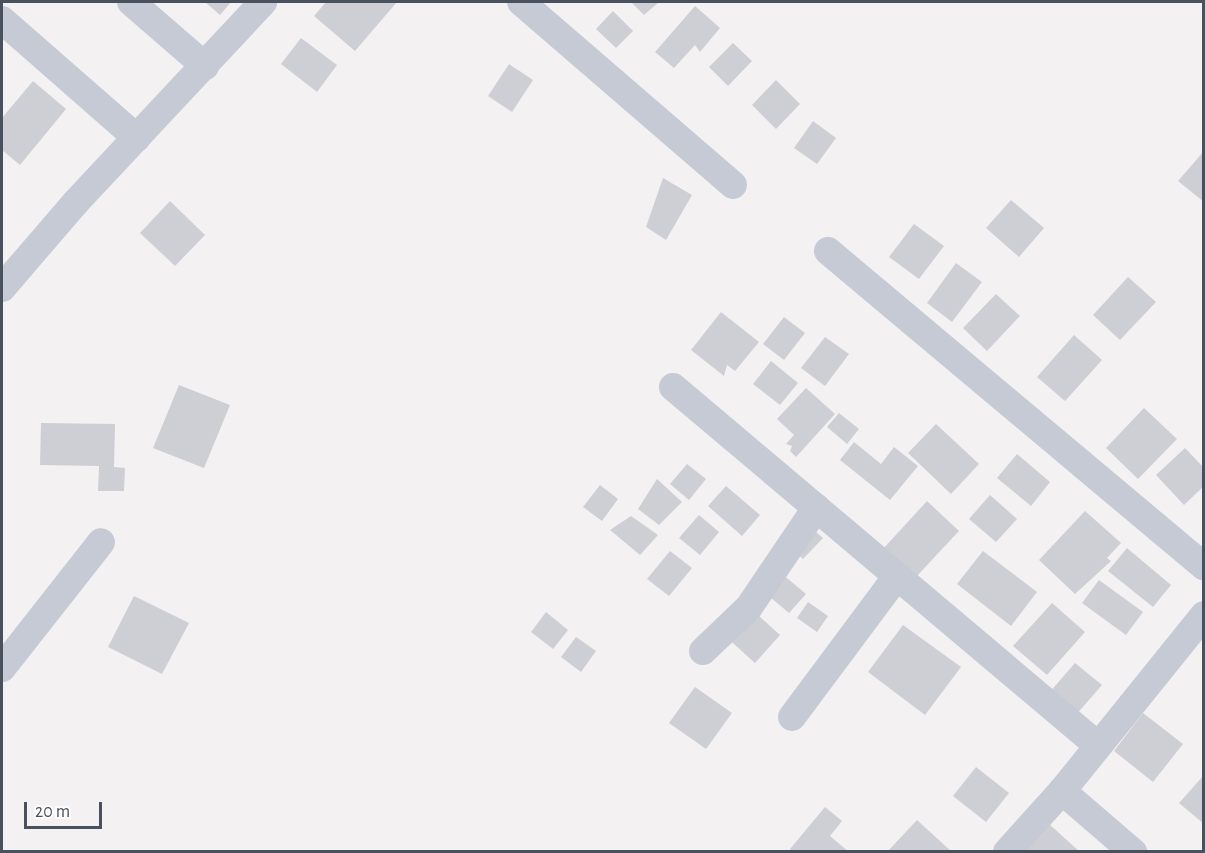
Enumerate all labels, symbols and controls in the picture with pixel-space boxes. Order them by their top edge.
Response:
scale bar [27,790,105,828]
text: 20 m [35,803,70,821]

